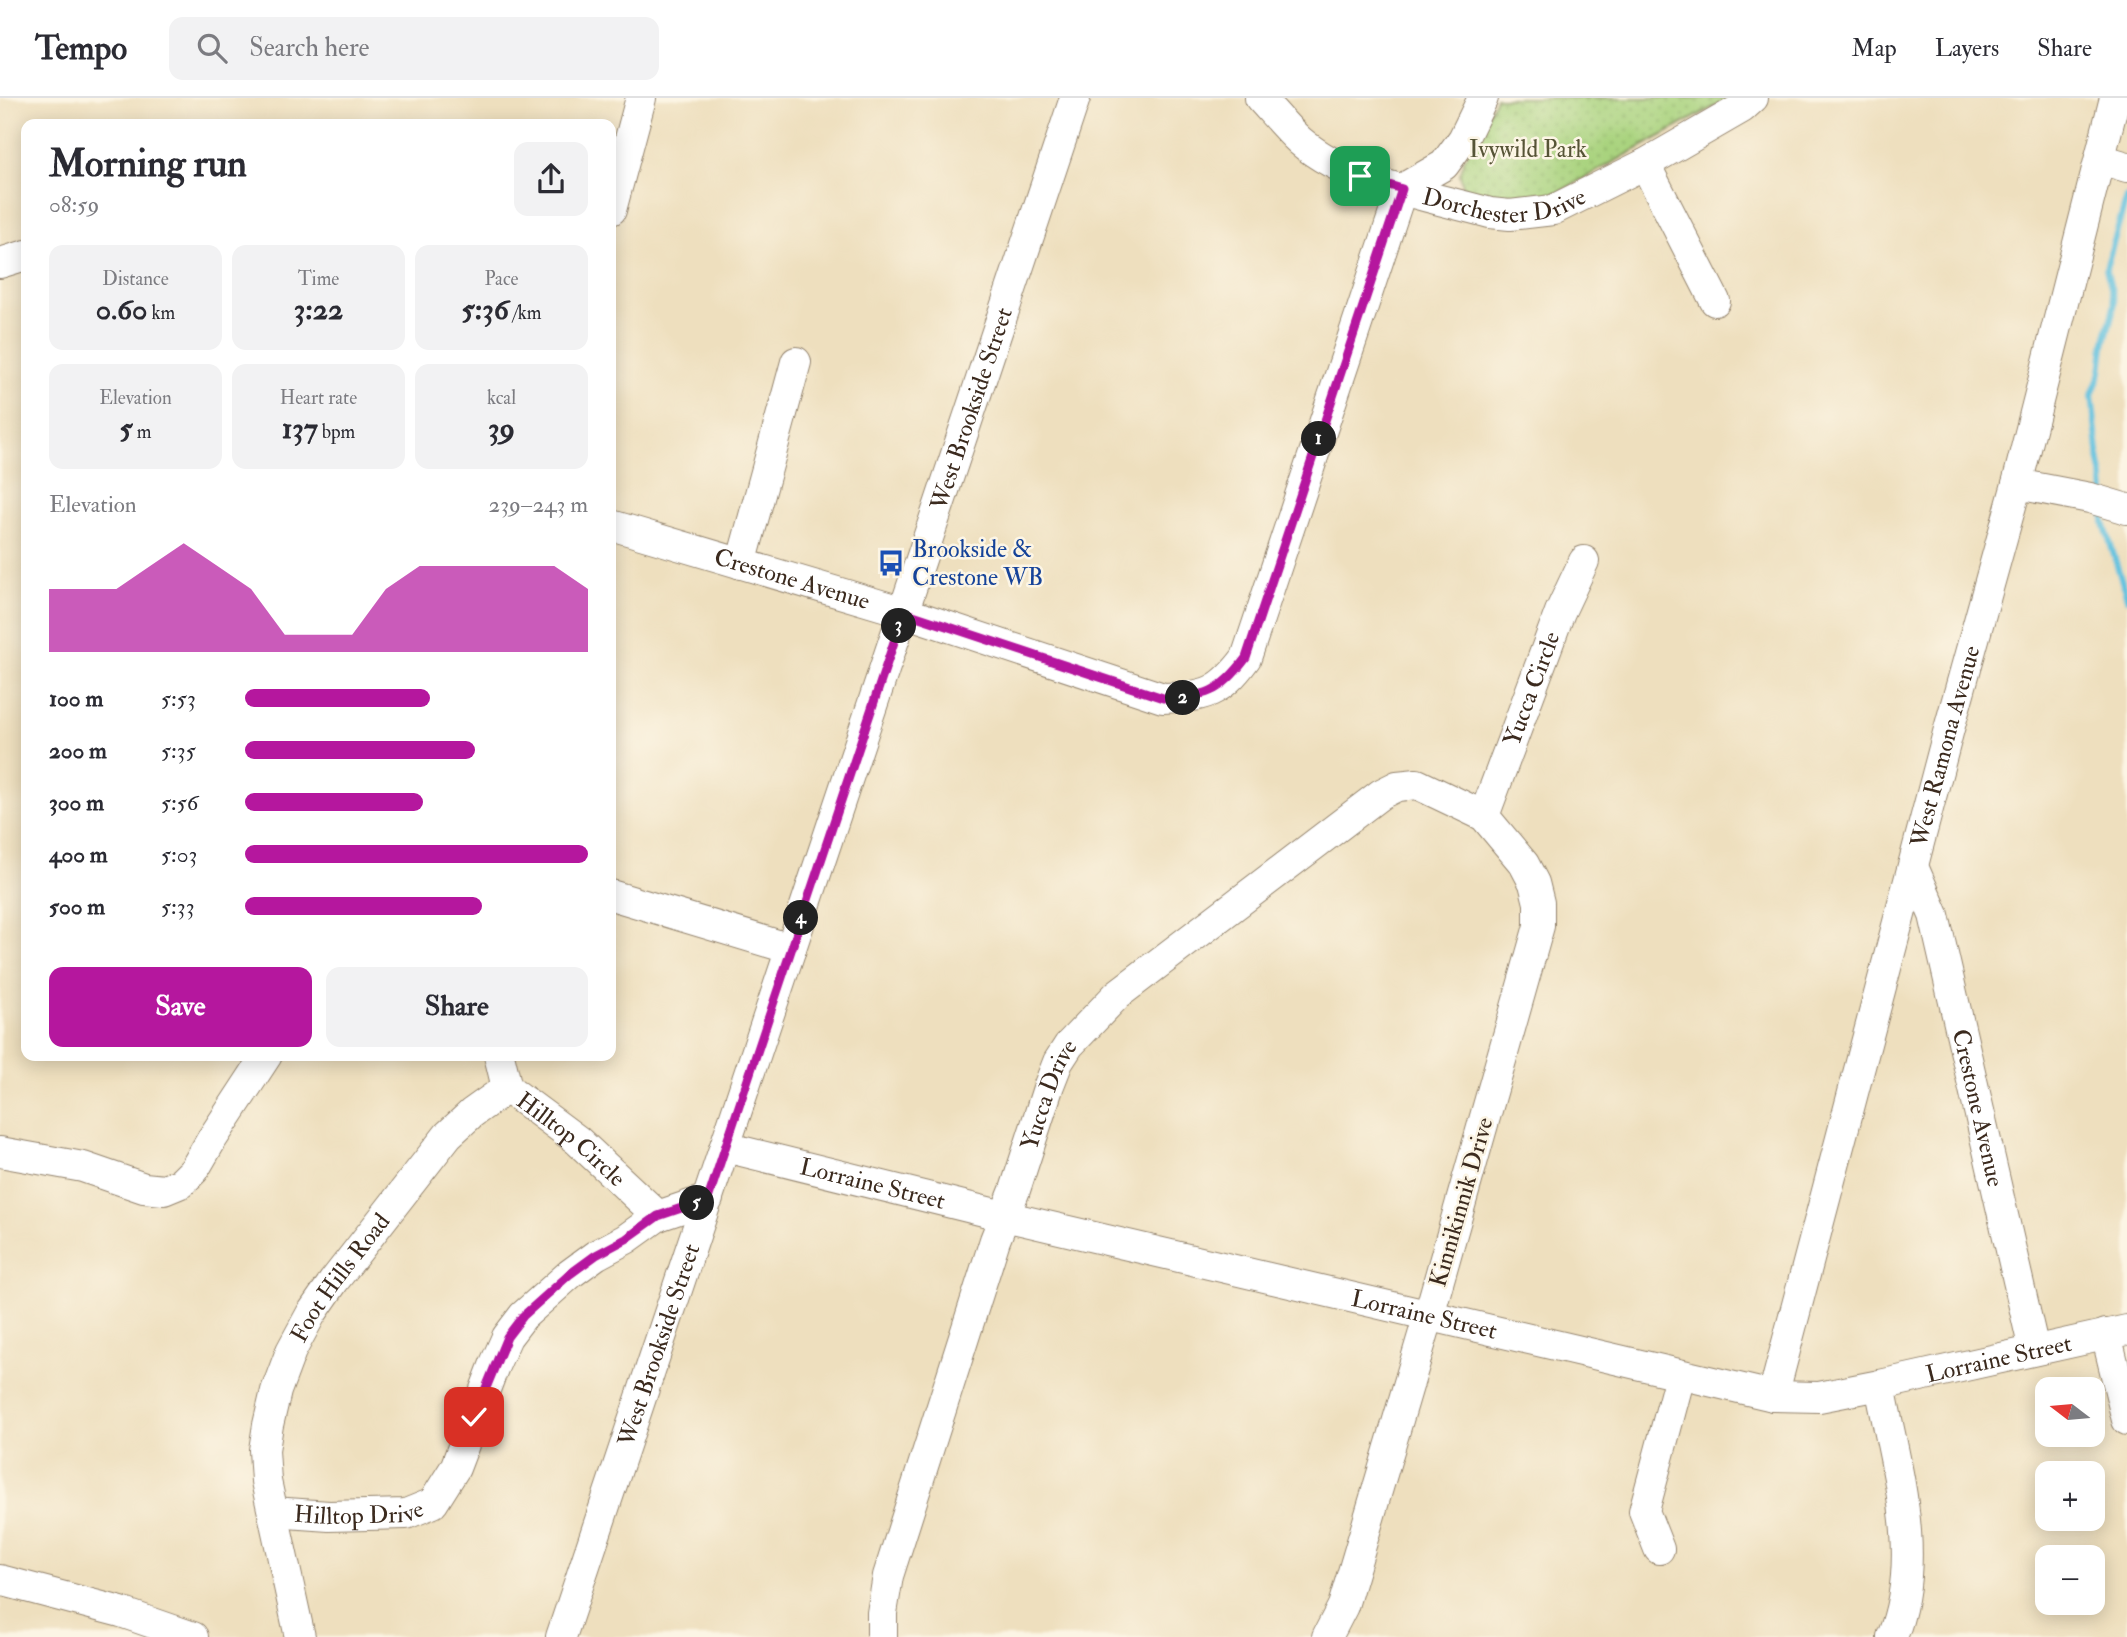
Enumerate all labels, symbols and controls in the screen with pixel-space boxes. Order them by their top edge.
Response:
search box [169,17,659,80]
text: Tempo [35,28,127,69]
icon: search [193,29,231,67]
text: Search here [249,32,369,64]
text: Map [1852,33,1897,64]
text: Layers [1935,33,1999,64]
text: Share [2037,33,2092,64]
park label: Ivywild Park [1469,134,1588,165]
text: Morning run [49,140,247,188]
button: share [514,142,588,216]
pin [1330,146,1390,206]
icon: arrive [1341,157,1379,195]
street label: Dorchester Drive [1419,181,1591,231]
text: 08:59 [49,190,99,219]
text: Distance [102,267,169,291]
text: Time [298,267,339,291]
text: Pace [484,267,519,291]
text: 0.60 [96,291,147,328]
text: 3:22 [294,291,343,328]
text: 5:36 [462,291,509,328]
text: km [147,301,175,325]
text: /km [509,301,541,325]
street label: West Brookside Street [923,303,1020,515]
text: Elevation [99,386,172,410]
text: Heart rate [280,386,357,410]
text: kcal [487,386,516,410]
text: 5 [120,410,133,447]
text: 137 [282,410,318,447]
text: 39 [488,410,515,447]
text: m [133,420,151,444]
text: bpm [318,420,355,444]
pin: 1 [1302,422,1336,456]
text: 1 [1315,426,1322,450]
text: Elevation [49,490,137,519]
text: 239–243 m [489,490,588,519]
place label: Brookside & Crestone WB [912,534,1043,593]
street label: Crestone Avenue [711,542,874,617]
bus stop icon: Brookside & Crestone WB [876,548,906,578]
pin: 3 [881,608,916,644]
text: 3 [895,613,902,637]
street label: Yucca Circle [1497,627,1567,750]
street label: West Ramona Avenue [1903,642,1987,852]
pin: 2 [1166,680,1200,716]
text: 100 m [49,684,103,713]
text: 5:53 [161,684,196,713]
text: 2 [1178,685,1187,709]
text: 200 m [49,736,107,765]
text: 5:35 [161,736,196,765]
text: 300 m [49,788,104,817]
text: 5:56 [161,788,198,817]
text: 400 m [49,840,108,869]
text: 5:03 [161,840,197,869]
text: 500 m [49,892,105,921]
text: 5:33 [161,892,194,921]
pin: 4 [784,900,818,936]
text: 4 [795,905,806,929]
button: Save [49,967,312,1047]
button: Share [326,967,588,1047]
street label: Crestone Avenue [1945,1026,2011,1190]
street label: Yucca Drive [1014,1034,1085,1154]
street label: Hilltop Circle [510,1085,632,1194]
street label: Kinnikinnik Drive [1422,1114,1500,1290]
street label: Lorraine Street [797,1151,948,1217]
pin: 5 [680,1186,714,1220]
text: 5 [692,1190,701,1214]
street label: Foot Hills Road [284,1207,397,1348]
street label: West Brookside Street [611,1240,707,1451]
street label: Lorraine Street [1348,1283,1500,1347]
street label: Lorraine Street [1923,1328,2075,1390]
north arrow [2035,1377,2105,1447]
map controls [2035,1377,2105,1615]
pin [444,1387,504,1447]
icon: check [455,1398,493,1436]
button: + [2035,1461,2105,1531]
street label: Hilltop Drive [293,1493,428,1532]
button: − [2035,1545,2105,1615]

